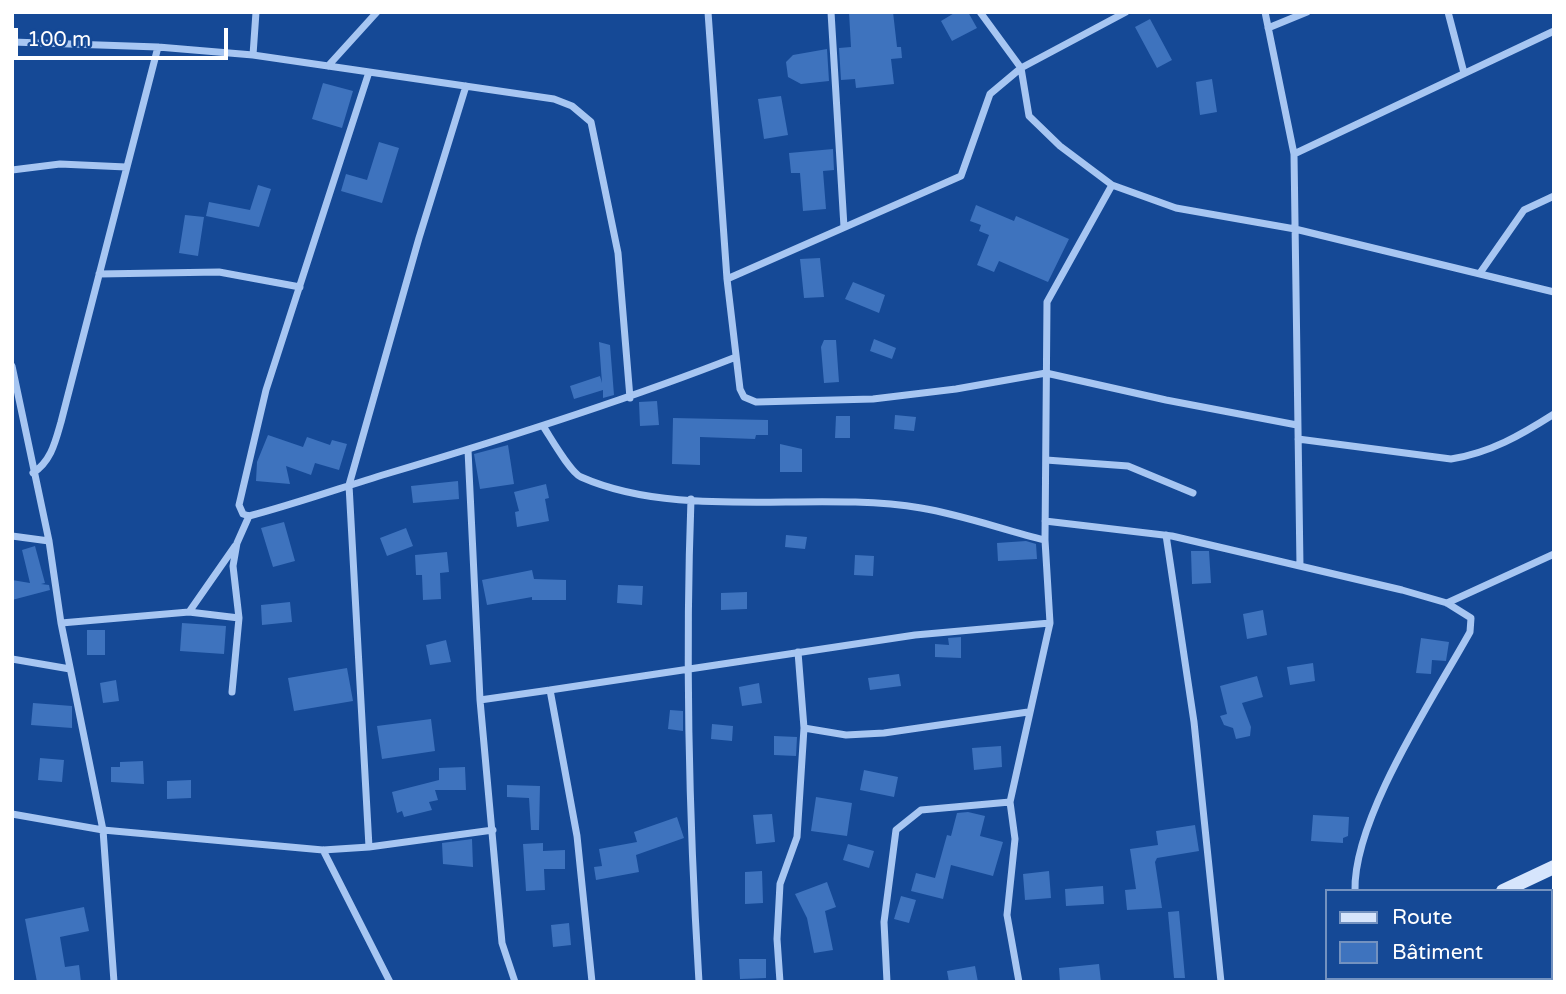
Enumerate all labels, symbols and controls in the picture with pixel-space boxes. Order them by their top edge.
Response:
scale bar [18,14,231,58]
text: 100 m [27,27,91,52]
legend [1324,889,1552,980]
text: Route [1392,905,1452,930]
text: Bâtiment [1392,940,1483,965]

